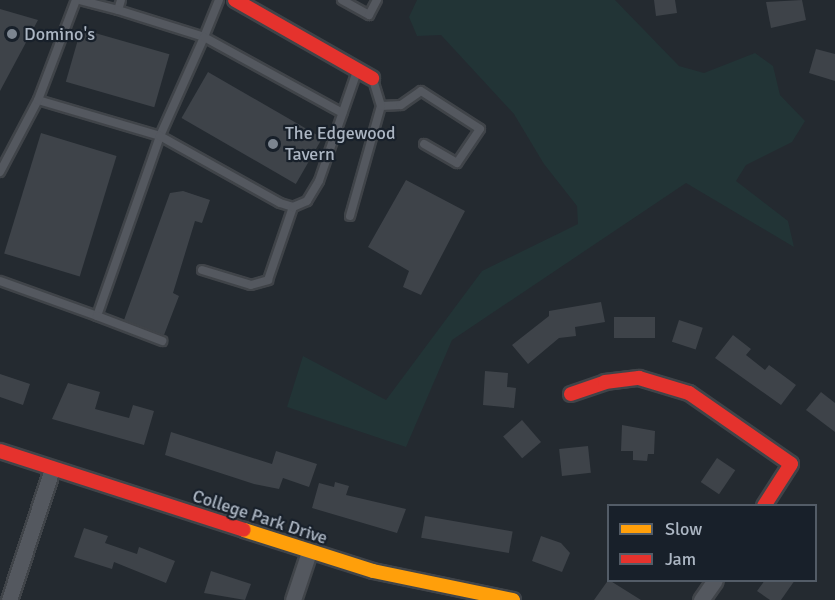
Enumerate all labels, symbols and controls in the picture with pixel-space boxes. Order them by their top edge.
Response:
place label: Domino's [24,23,95,45]
marker: Domino's [5,27,19,41]
place label: The Edgewood Tavern [285,123,395,166]
marker: The Edgewood Tavern [266,137,280,151]
street label: College Park Drive [190,485,330,549]
legend [607,504,817,582]
text: Slow [665,518,702,540]
text: Jam [665,548,696,570]

